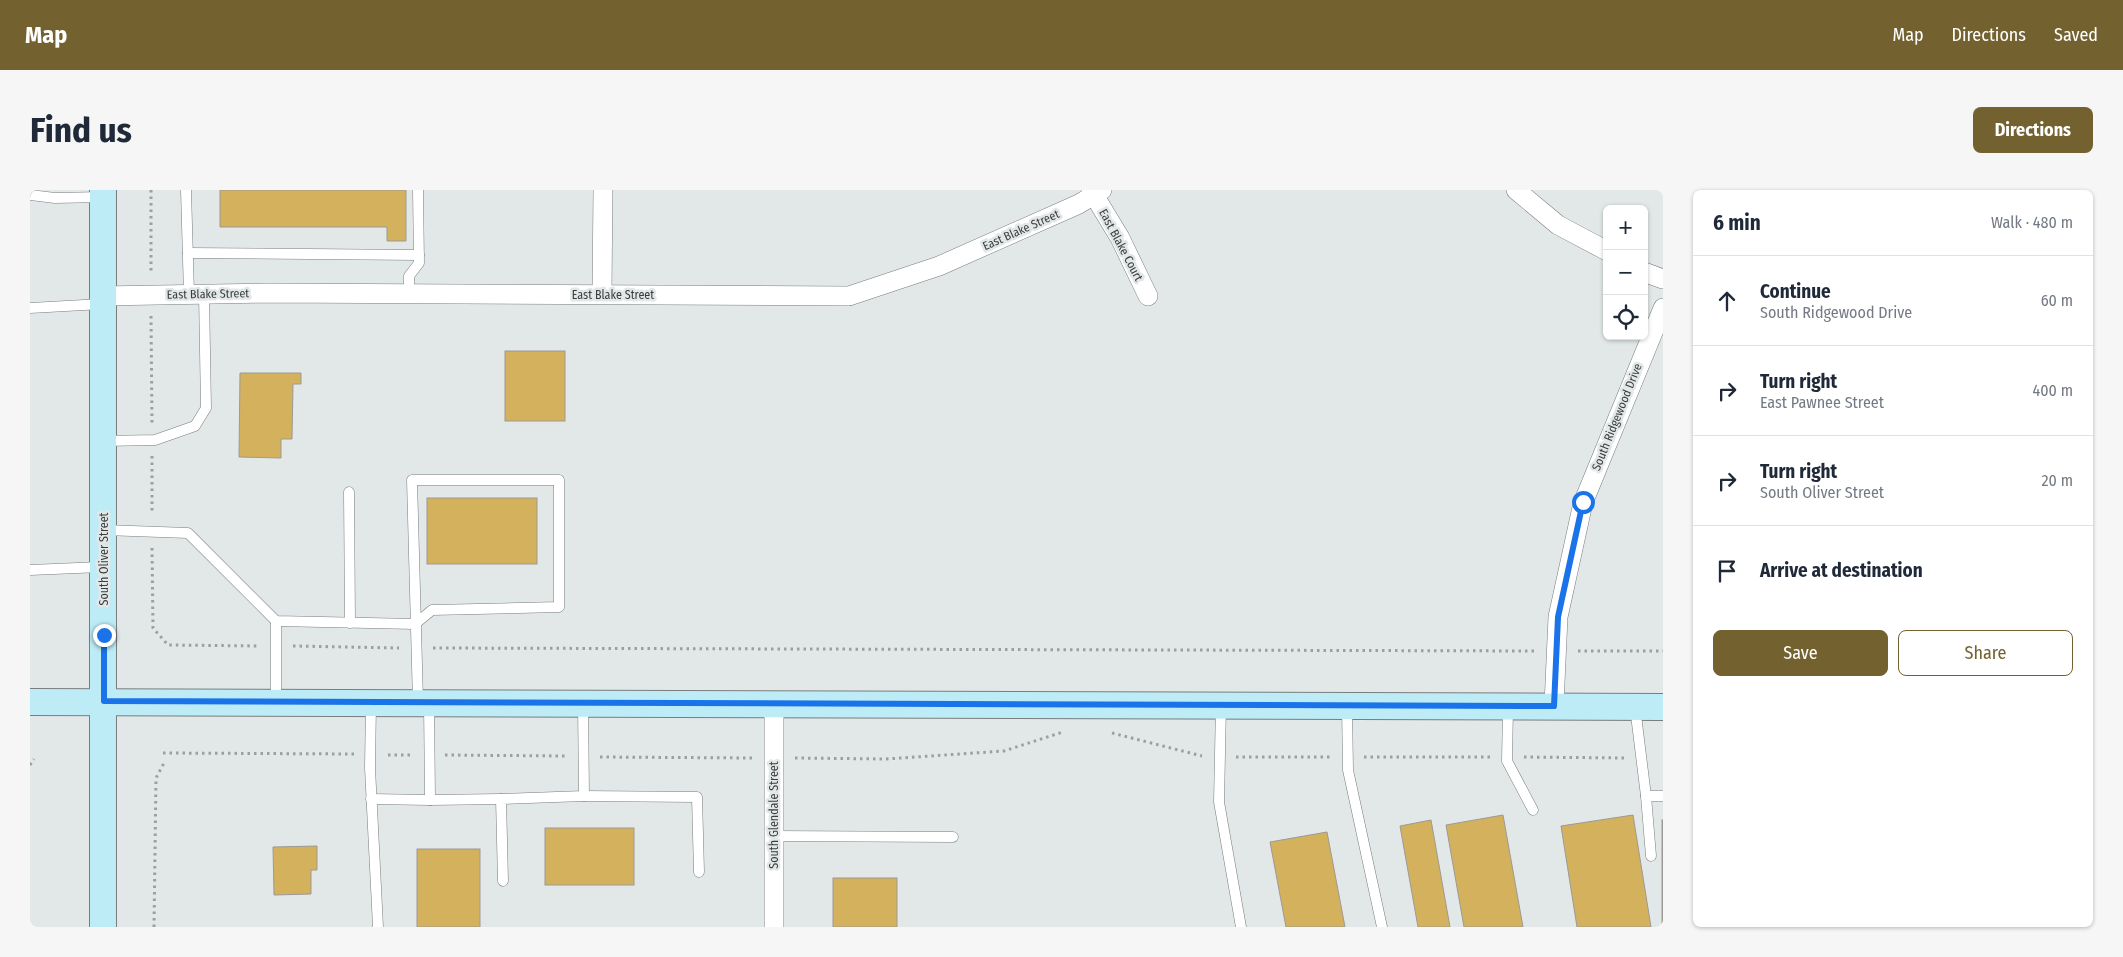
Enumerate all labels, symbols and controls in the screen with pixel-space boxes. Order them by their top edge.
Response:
text: Map [25,21,67,49]
text: Map [1892,24,1924,46]
text: Directions [1952,24,2026,46]
text: Saved [2054,24,2098,46]
button: Directions [1973,107,2093,153]
text: Find us [30,109,132,151]
map controls [1603,205,1648,340]
button: + [1603,205,1648,250]
street label: East Blake Street [980,207,1062,253]
street label: East Blake Court [1096,207,1146,283]
text: 6 min [1713,210,1761,236]
text: Walk · 480 m [1991,213,2073,232]
button: − [1603,250,1648,295]
text: Continue [1760,280,1831,303]
street label: East Blake Street [167,286,249,302]
icon: ahead [1713,287,1741,315]
street label: East Blake Street [572,288,654,302]
text: 60 m [2041,291,2073,310]
button: locate [1603,295,1648,340]
text: South Ridgewood Drive [1760,303,1912,322]
street label: South Ridgewood Drive [1589,361,1645,473]
text: Turn right [1760,370,1837,393]
icon: right [1713,377,1741,405]
text: 400 m [2033,381,2073,400]
text: East Pawnee Street [1760,393,1884,412]
text: Turn right [1760,460,1837,483]
icon: right [1713,467,1741,495]
text: 20 m [2042,471,2073,490]
text: South Oliver Street [1760,483,1884,502]
route start [1572,491,1595,514]
street label: South Oliver Street [97,512,111,606]
icon: arrive [1713,557,1741,585]
text: Arrive at destination [1760,559,1923,582]
route end [93,624,116,647]
button: Save [1713,630,1888,676]
button: Share [1898,630,2073,676]
street label: South Glendale Street [767,761,781,869]

